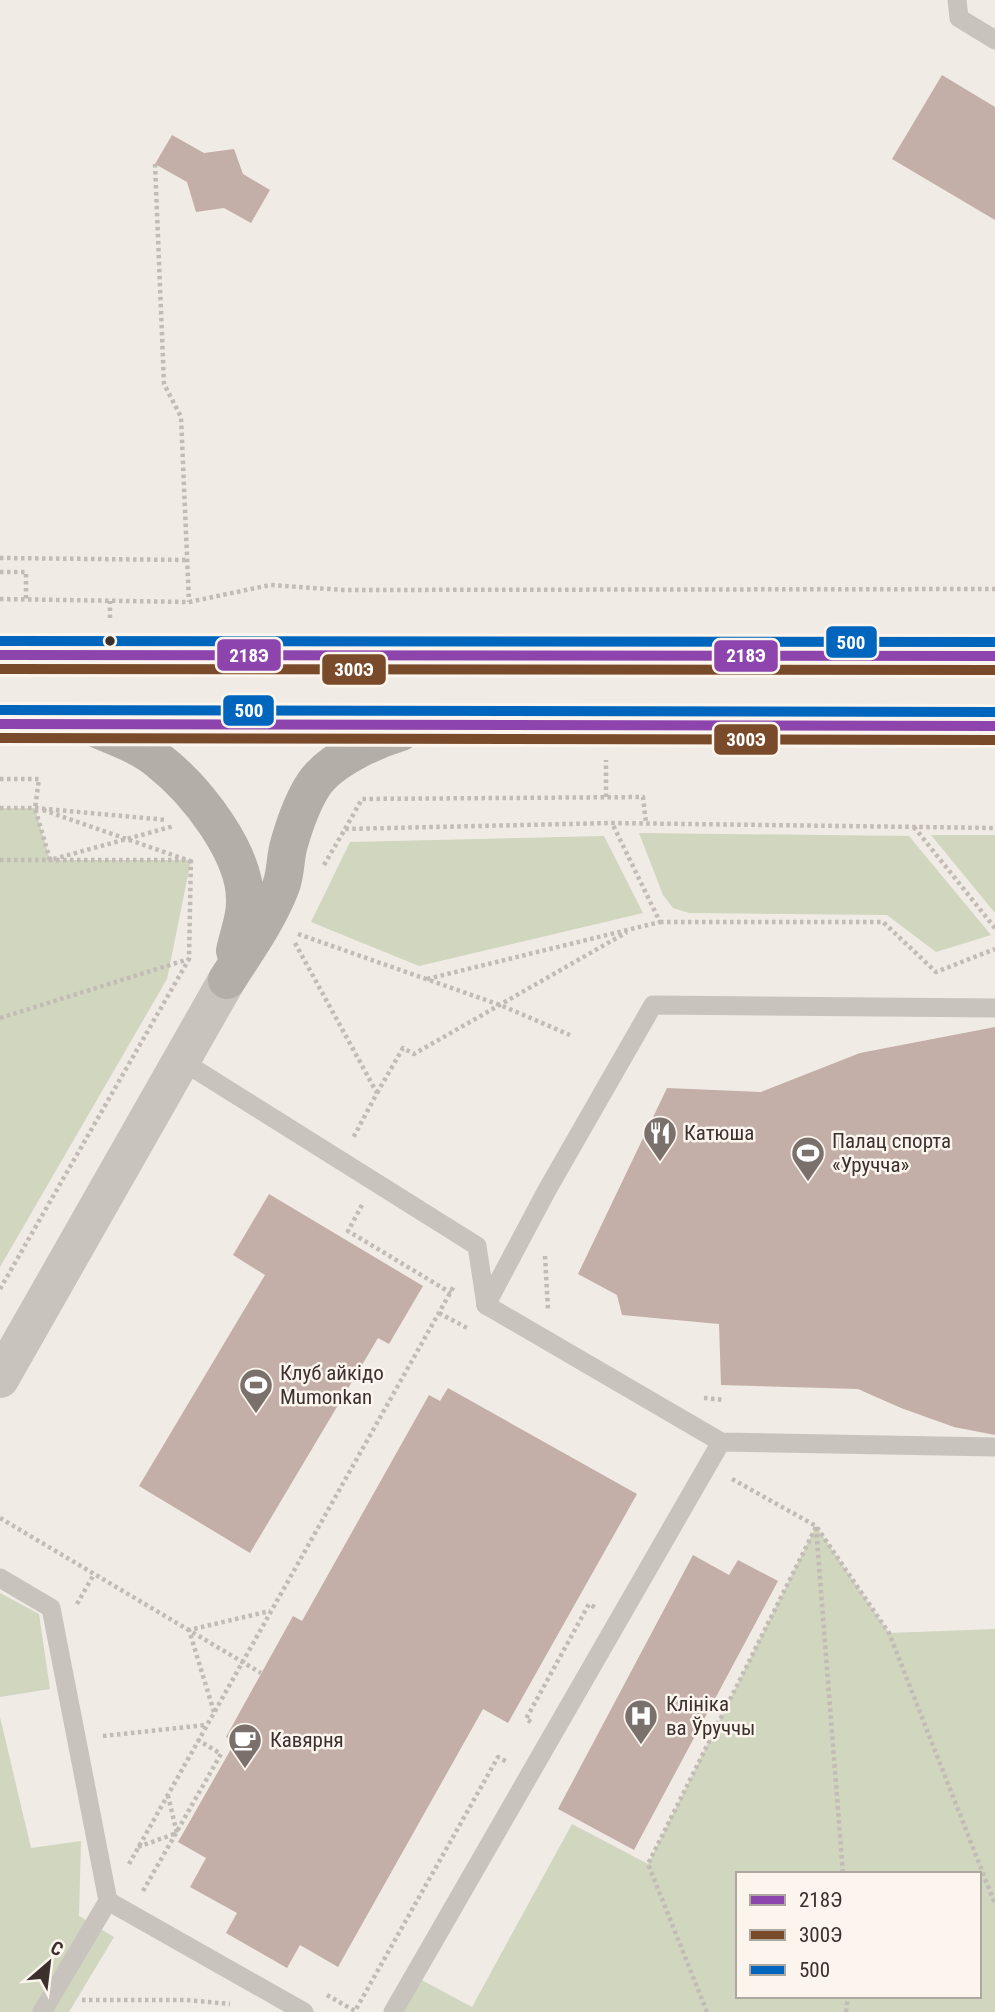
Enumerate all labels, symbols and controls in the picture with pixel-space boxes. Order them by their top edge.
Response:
line badge: 500 [825,625,878,659]
text: 500 [837,631,865,654]
unlabelled marker [103,634,117,648]
line badge: 218Э [216,638,282,672]
line badge: 218Э [713,639,779,673]
text: 218Э [229,644,269,667]
text: 218Э [726,644,766,667]
line badge: 300Э [321,653,387,686]
text: 300Э [334,658,374,681]
line badge: 500 [222,694,275,727]
text: 500 [235,699,263,722]
line badge: 300Э [713,723,779,756]
text: 300Э [726,728,766,751]
restaurant icon: Катюша [641,1114,679,1163]
place label: Катюша [684,1121,754,1145]
place label: Палац спорта «Уручча» [832,1129,951,1177]
sports icon: Палац спорта «Уручча» [789,1134,827,1183]
place label: Клуб айкідо Mumonkan [280,1361,384,1409]
sports icon: Клуб айкідо Mumonkan [237,1366,275,1415]
place label: Клініка ва Ўруччы [666,1692,755,1740]
hospital icon: Клініка ва Ўруччы [622,1697,660,1746]
cafe icon: Кавярня [226,1721,264,1770]
place label: Кавярня [270,1728,344,1752]
legend [736,1872,981,1998]
text: 218Э [799,1888,843,1912]
text: 300Э [799,1923,843,1947]
north arrow [14,1928,84,1998]
text: С [47,1936,67,1961]
text: 500 [799,1958,830,1982]

